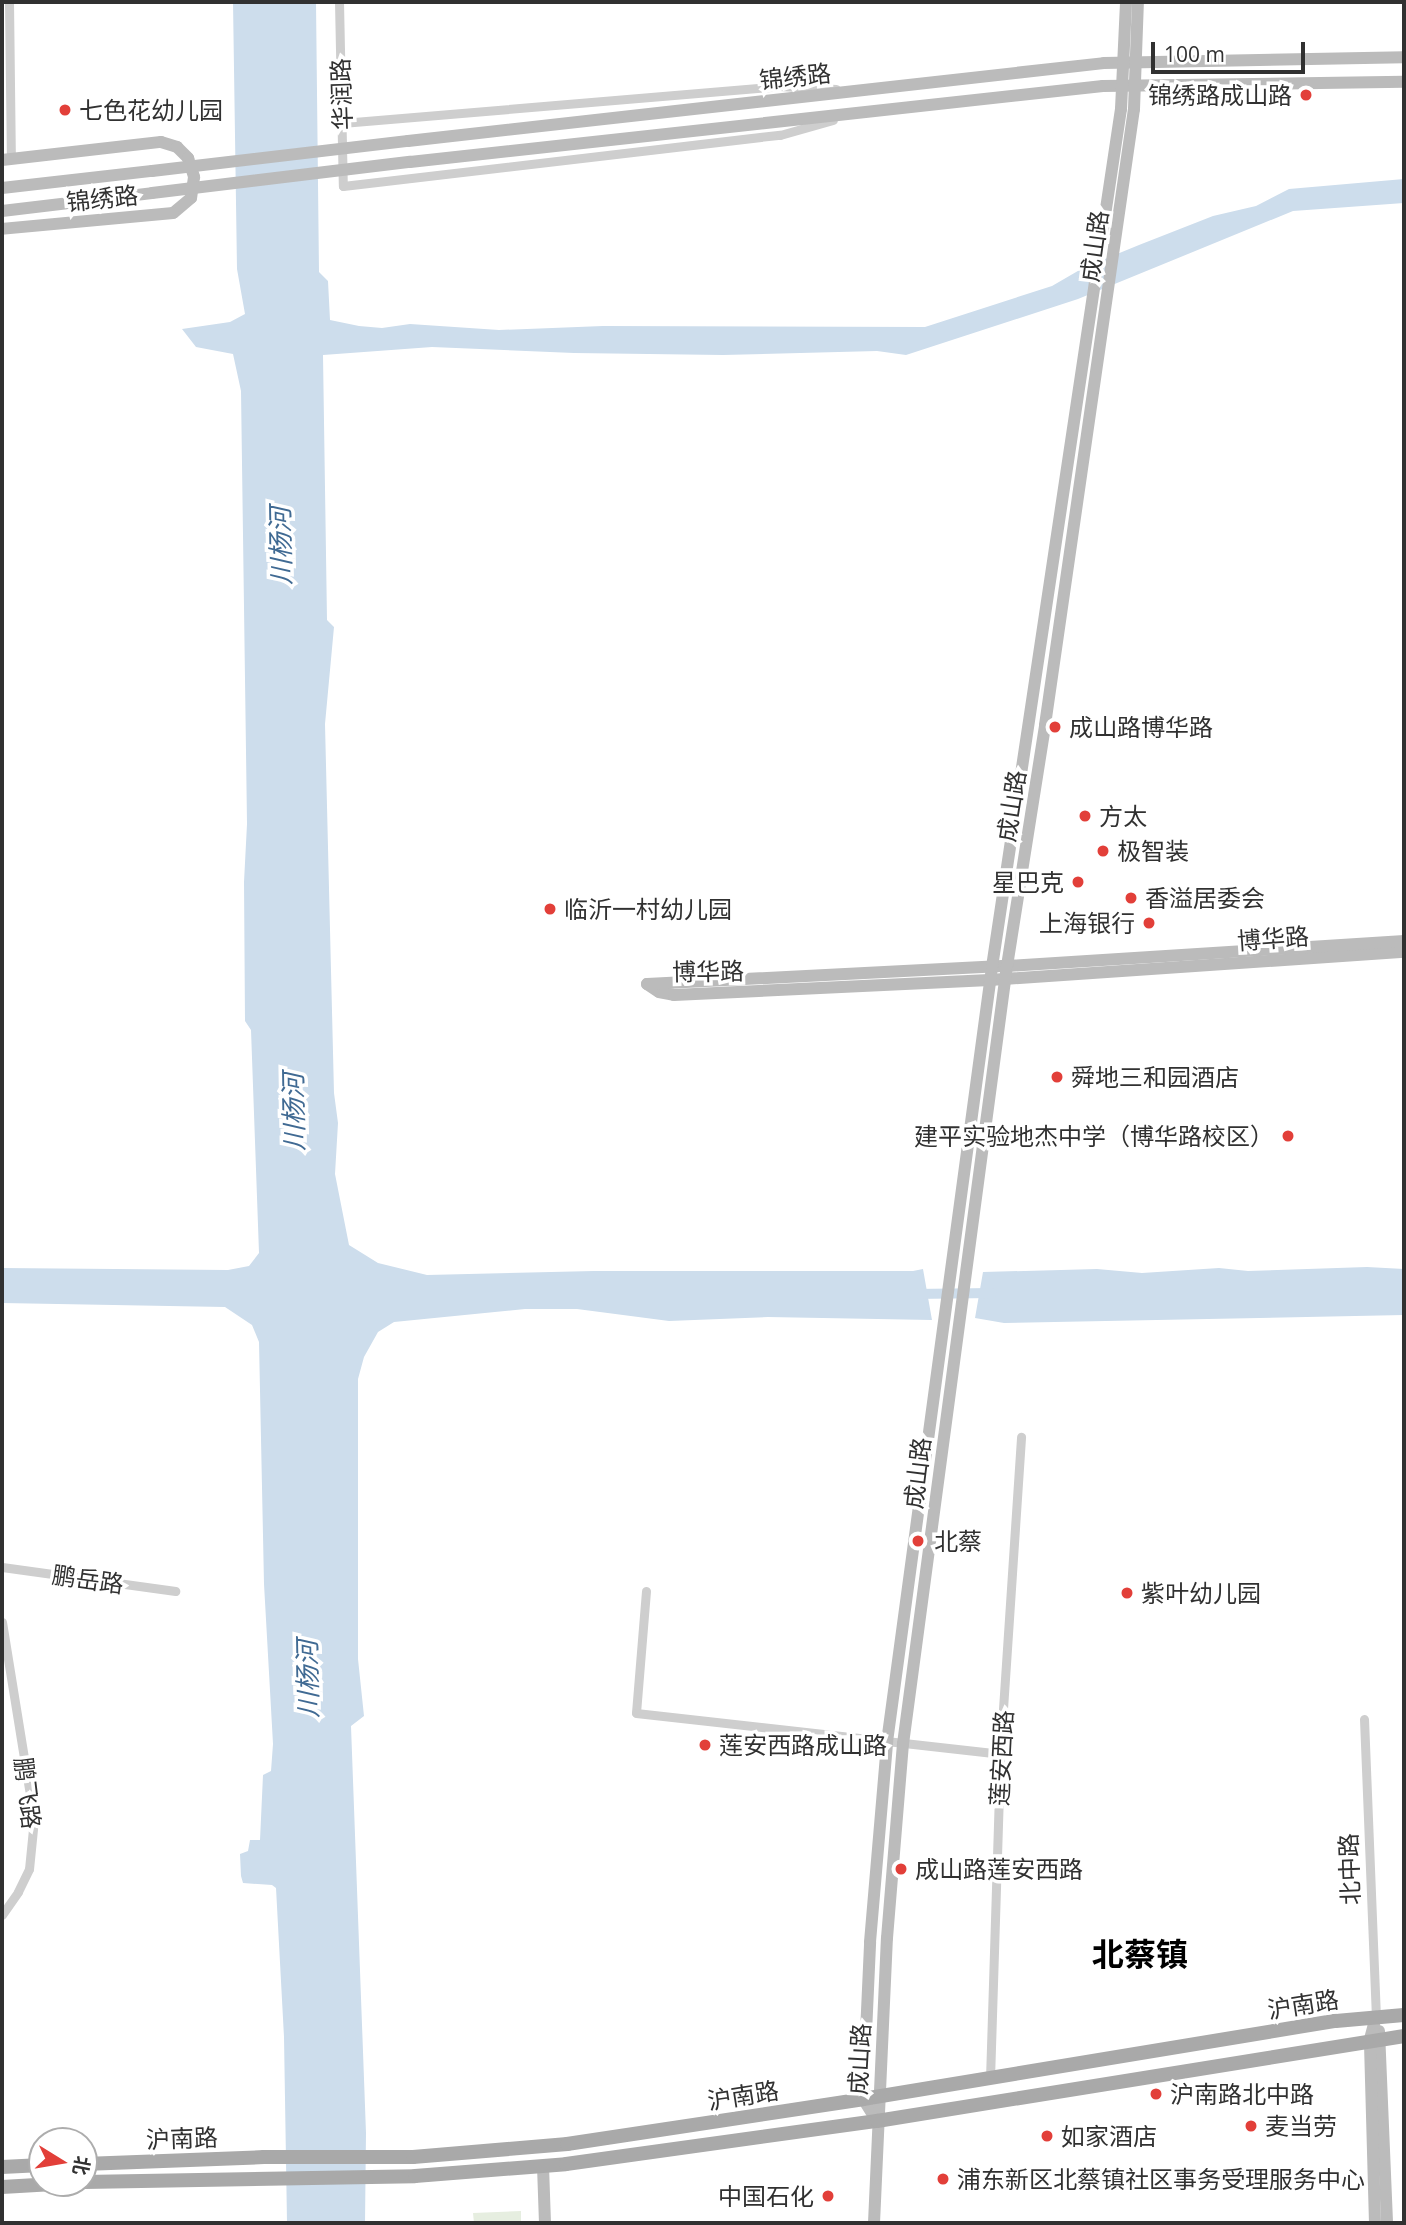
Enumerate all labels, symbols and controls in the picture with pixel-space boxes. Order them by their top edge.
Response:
scale bar [1154,28,1308,72]
text: 100 m [1164,40,1225,68]
street label: 华润路 [325,58,357,130]
street label: 锦绣路 [758,58,832,94]
place label: 锦绣路成山路 [1148,81,1292,109]
marker: 锦绣路成山路 [1298,87,1314,103]
place label: 七色花幼儿园 [79,96,223,124]
marker: 七色花幼儿园 [57,102,73,118]
street label: 锦绣路 [65,180,139,216]
street label: 成山路 [1075,208,1113,284]
water label: 川杨河 [265,507,297,585]
place label: 成山路博华路 [1069,713,1213,741]
marker: 成山路博华路 [1047,719,1063,735]
street label: 成山路 [991,768,1031,844]
place label: 方太 [1099,802,1147,830]
marker: 方太 [1077,808,1093,824]
place label: 极智装 [1117,837,1189,865]
marker: 极智装 [1095,843,1111,859]
place label: 星巴克 [992,868,1064,896]
marker: 星巴克 [1070,874,1086,890]
place label: 香溢居委会 [1145,884,1265,912]
marker: 香溢居委会 [1123,890,1139,906]
place label: 临沂一村幼儿园 [564,895,732,923]
marker: 临沂一村幼儿园 [542,901,558,917]
place label: 上海银行 [1039,909,1135,937]
marker: 上海银行 [1141,915,1157,931]
street label: 博华路 [1236,921,1310,955]
street label: 博华路 [672,956,744,986]
place label: 舜地三和园酒店 [1071,1063,1239,1091]
marker: 舜地三和园酒店 [1049,1069,1065,1085]
water label: 川杨河 [278,1073,310,1151]
place label: 建平实验地杰中学（博华路校区） [914,1122,1274,1150]
marker: 建平实验地杰中学（博华路校区） [1280,1128,1296,1144]
street label: 成山路 [898,1436,936,1510]
place label: 北蔡 [934,1527,982,1555]
marker: 北蔡 [908,1531,928,1551]
street label: 鹏岳路 [50,1560,126,1598]
place label: 紫叶幼儿园 [1141,1579,1261,1607]
marker: 紫叶幼儿园 [1119,1585,1135,1601]
water label: 川杨河 [292,1640,324,1718]
street label: 莲安西路 [984,1709,1018,1807]
place label: 莲安西路成山路 [719,1731,887,1759]
marker: 莲安西路成山路 [697,1737,713,1753]
street label: 鹏飞路 [9,1756,47,1830]
street label: 北中路 [1333,1833,1365,1905]
place label: 成山路莲安西路 [915,1855,1083,1883]
marker: 成山路莲安西路 [893,1861,909,1877]
district label: 北蔡镇 [1092,1935,1188,1973]
street label: 沪南路 [1265,1984,1341,2024]
street label: 成山路 [843,2022,875,2096]
street label: 沪南路 [705,2075,781,2115]
place label: 沪南路北中路 [1170,2080,1314,2108]
marker: 沪南路北中路 [1148,2086,1164,2102]
place label: 麦当劳 [1265,2112,1337,2140]
marker: 麦当劳 [1243,2118,1259,2134]
street label: 沪南路 [146,2122,218,2154]
place label: 如家酒店 [1061,2122,1157,2150]
north arrow [28,2127,98,2197]
marker: 如家酒店 [1039,2128,1055,2144]
text: 北 [67,2154,96,2177]
place label: 浦东新区北蔡镇社区事务受理服务中心 [957,2165,1365,2193]
marker: 浦东新区北蔡镇社区事务受理服务中心 [935,2171,951,2187]
place label: 中国石化 [718,2182,814,2210]
marker: 中国石化 [820,2188,836,2204]

